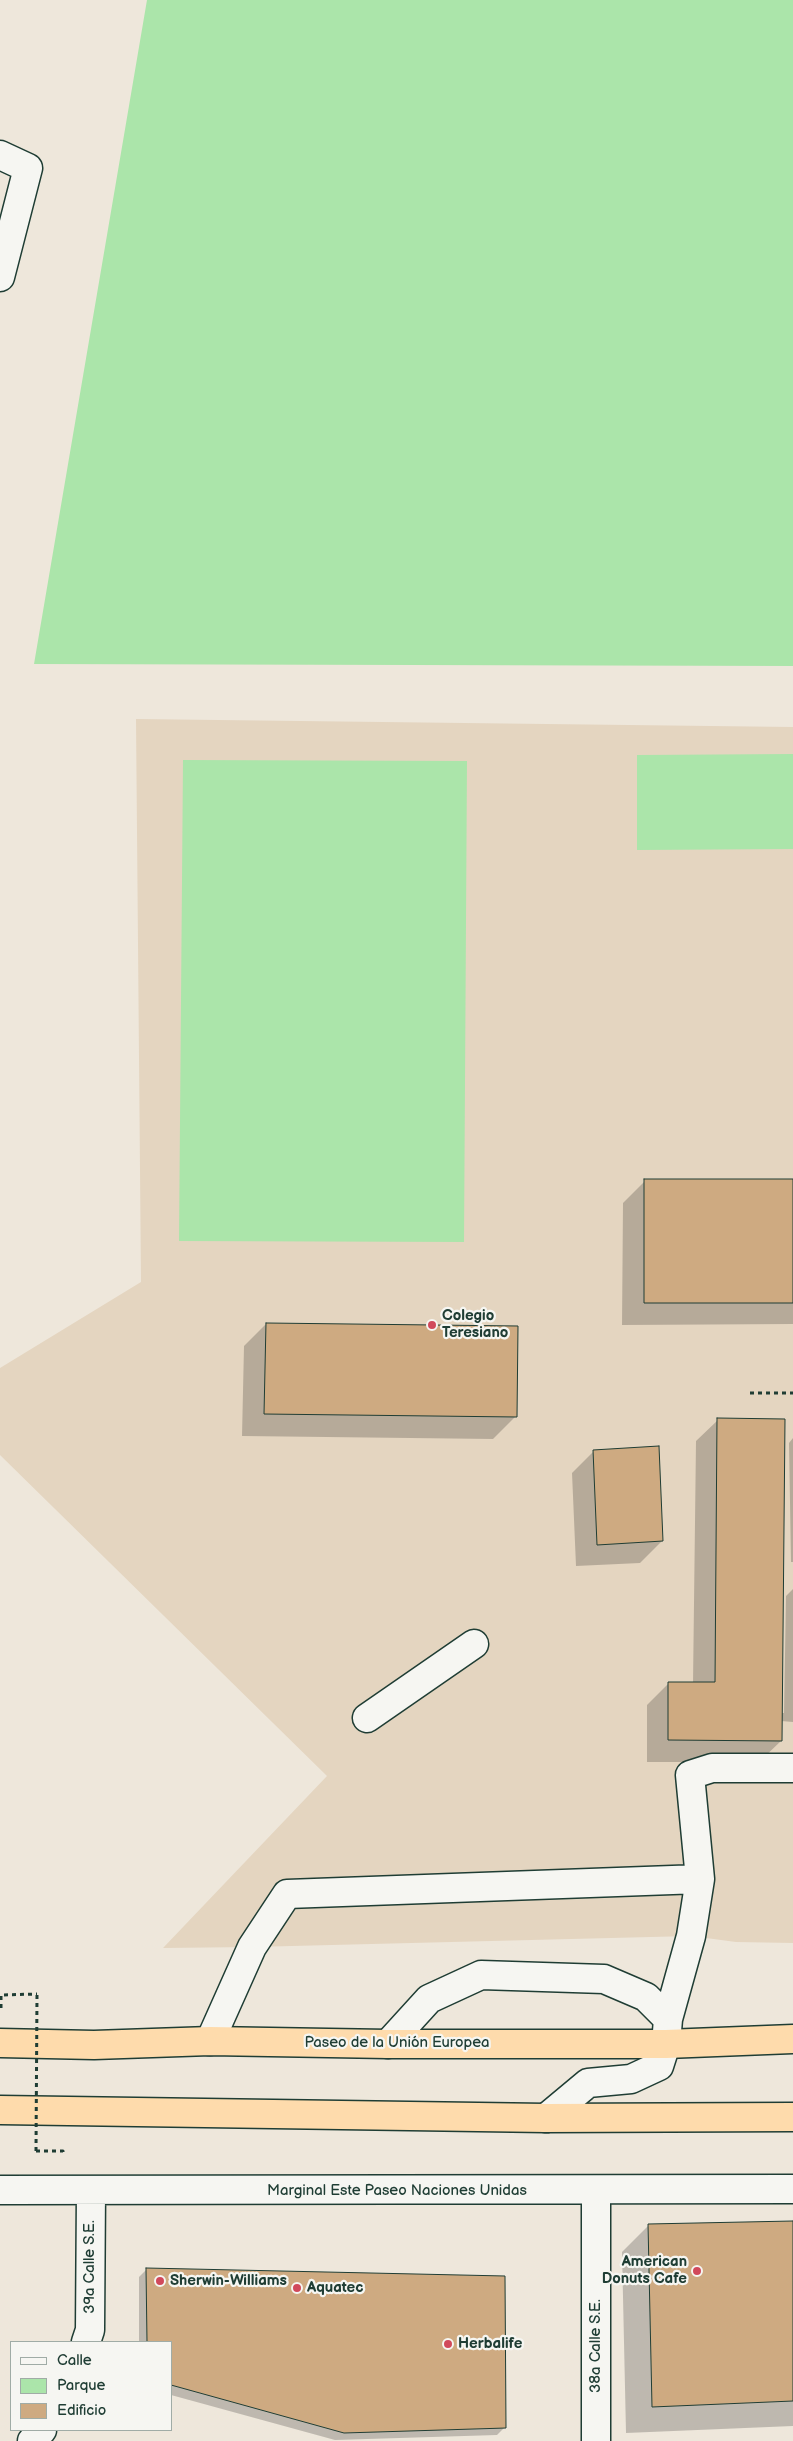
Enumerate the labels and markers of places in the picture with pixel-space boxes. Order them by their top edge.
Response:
place label: Colegio Teresiano [442,1307,508,1342]
marker: Colegio Teresiano [426,1319,438,1331]
place label: American Donuts Cafe [602,2253,687,2288]
marker: American Donuts Cafe [691,2265,703,2277]
place label: Sherwin-Williams [170,2272,287,2290]
marker: Sherwin-Williams [154,2275,166,2287]
place label: Aquatec [307,2279,363,2297]
marker: Aquatec [291,2282,303,2294]
place label: Herbalife [458,2335,522,2353]
marker: Herbalife [442,2338,454,2350]

